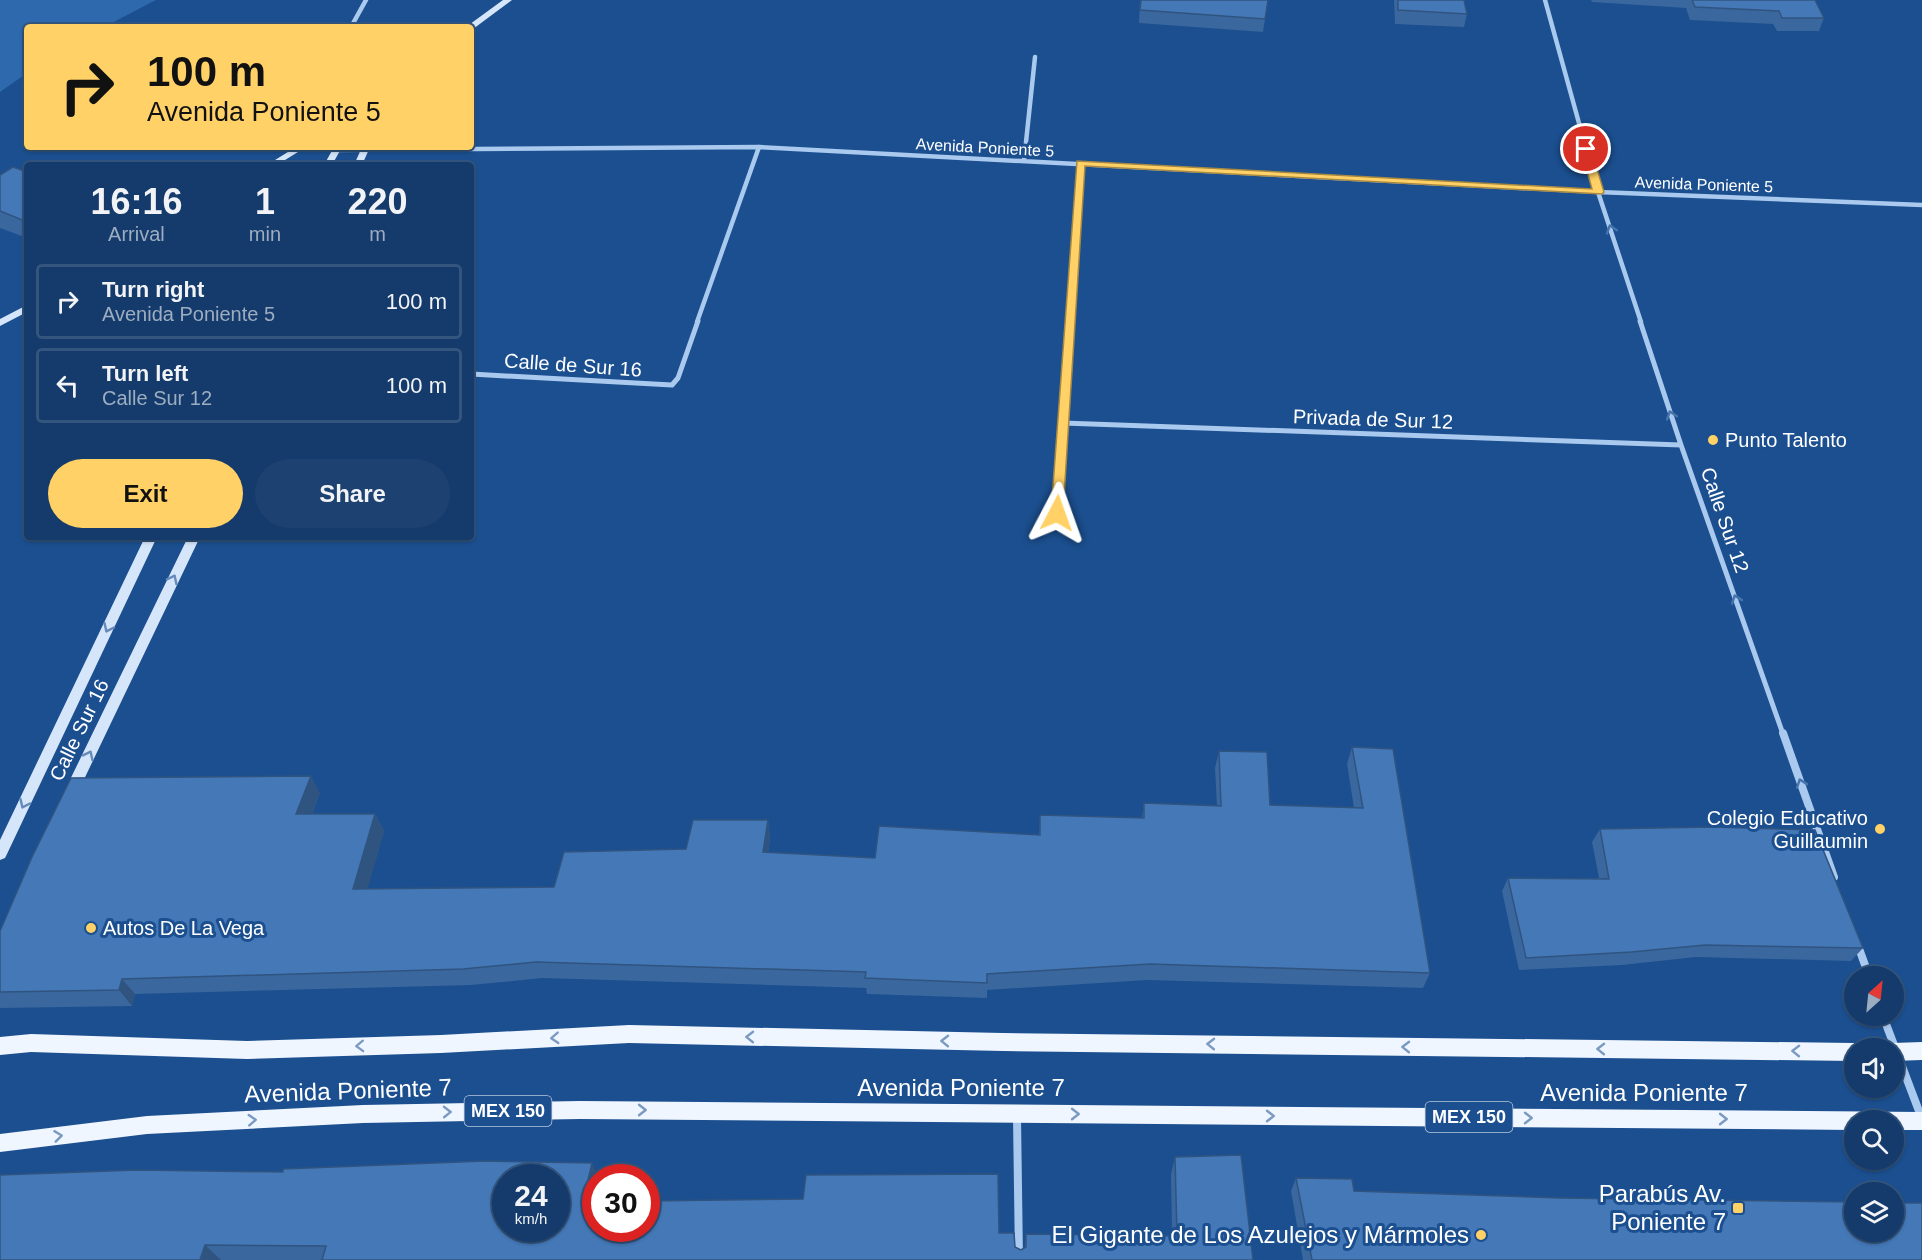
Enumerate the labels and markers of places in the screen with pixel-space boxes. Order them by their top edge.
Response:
pin [1560,123,1611,174]
place label: Punto Talento [1725,429,1847,451]
marker: Punto Talento [1706,433,1720,447]
place label: Colegio Educativo Guillaumin [1707,807,1868,852]
marker: Colegio Educativo Guillaumin [1873,822,1887,836]
place label: Autos De La Vega [103,917,265,939]
marker: Autos De La Vega [84,921,98,935]
place label: Parabús Av. Poniente 7 [1599,1180,1726,1235]
marker: Parabús Av. Poniente 7 [1731,1201,1745,1215]
place label: El Gigante de Los Azulejos y Mármoles [1051,1221,1469,1248]
marker: El Gigante de Los Azulejos y Mármoles [1474,1228,1488,1242]

